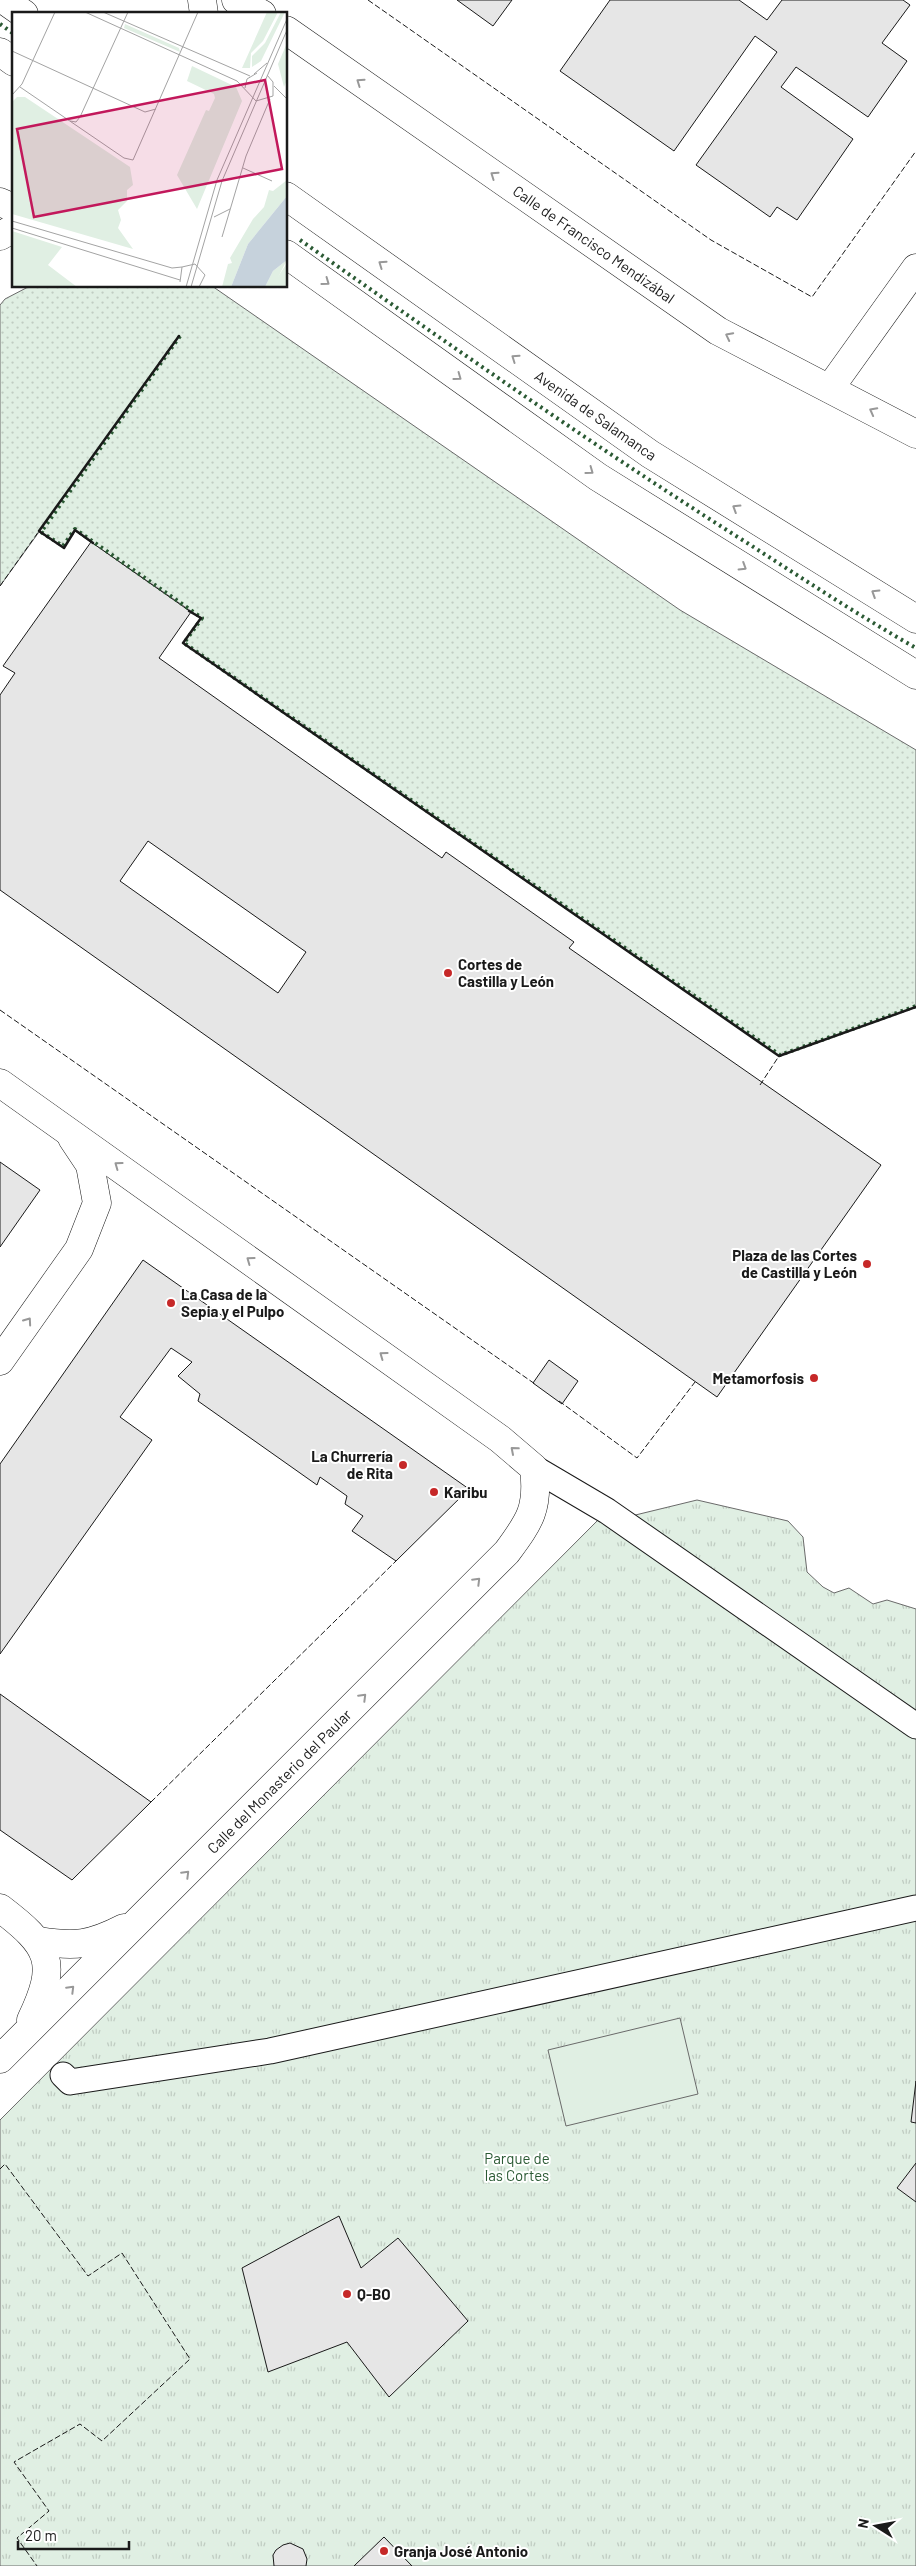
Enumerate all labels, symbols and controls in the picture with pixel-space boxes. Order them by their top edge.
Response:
inset map [12,12,288,288]
one-way arrow [357,79,366,88]
one-way arrow [490,172,500,181]
street label: Calle de Francisco Mendizábal [510,181,678,307]
one-way arrow [378,261,388,270]
one-way arrow [320,277,329,285]
one-way arrow [725,332,734,342]
one-way arrow [511,355,521,364]
street label: Avenida de Salamanca [532,366,660,464]
one-way arrow [452,371,462,380]
one-way arrow [869,407,878,417]
one-way arrow [584,466,593,474]
one-way arrow [733,504,742,514]
one-way arrow [737,561,746,571]
one-way arrow [871,590,880,600]
place label: Cortes de Castilla y León [458,955,554,990]
marker: Cortes de Castilla y León [442,967,454,979]
one-way arrow [115,1163,124,1171]
place label: Plaza de las Cortes de Castilla y León [732,1246,857,1281]
one-way arrow [247,1257,256,1266]
marker: Plaza de las Cortes de Castilla y León [861,1258,873,1270]
place label: La Casa de la Sepia y el Pulpo [181,1285,284,1320]
marker: La Casa de la Sepia y el Pulpo [165,1297,177,1309]
one-way arrow [22,1318,31,1327]
one-way arrow [379,1352,388,1361]
place label: Metamorfosis [712,1369,804,1387]
marker: Metamorfosis [808,1372,820,1384]
place label: La Churrería de Rita [311,1447,393,1482]
one-way arrow [510,1447,519,1456]
marker: La Churrería de Rita [397,1459,409,1471]
place label: Karibu [444,1483,488,1501]
marker: Karibu [428,1486,440,1498]
one-way arrow [472,1578,481,1587]
one-way arrow [357,1693,366,1702]
street label: Calle del Monasterio del Paular [203,1705,355,1857]
one-way arrow [180,1870,189,1879]
one-way arrow [66,1985,75,1994]
park label: Parque de las Cortes [484,2149,550,2184]
place label: Q-BO [357,2285,391,2303]
marker: Q-BO [341,2288,353,2300]
north arrow [851,2501,901,2551]
text: N [854,2517,872,2530]
scale bar [18,2518,129,2550]
text: 20 m [25,2526,57,2544]
place label: Granja José Antonio [394,2542,528,2560]
marker: Granja José Antonio [378,2545,390,2557]

